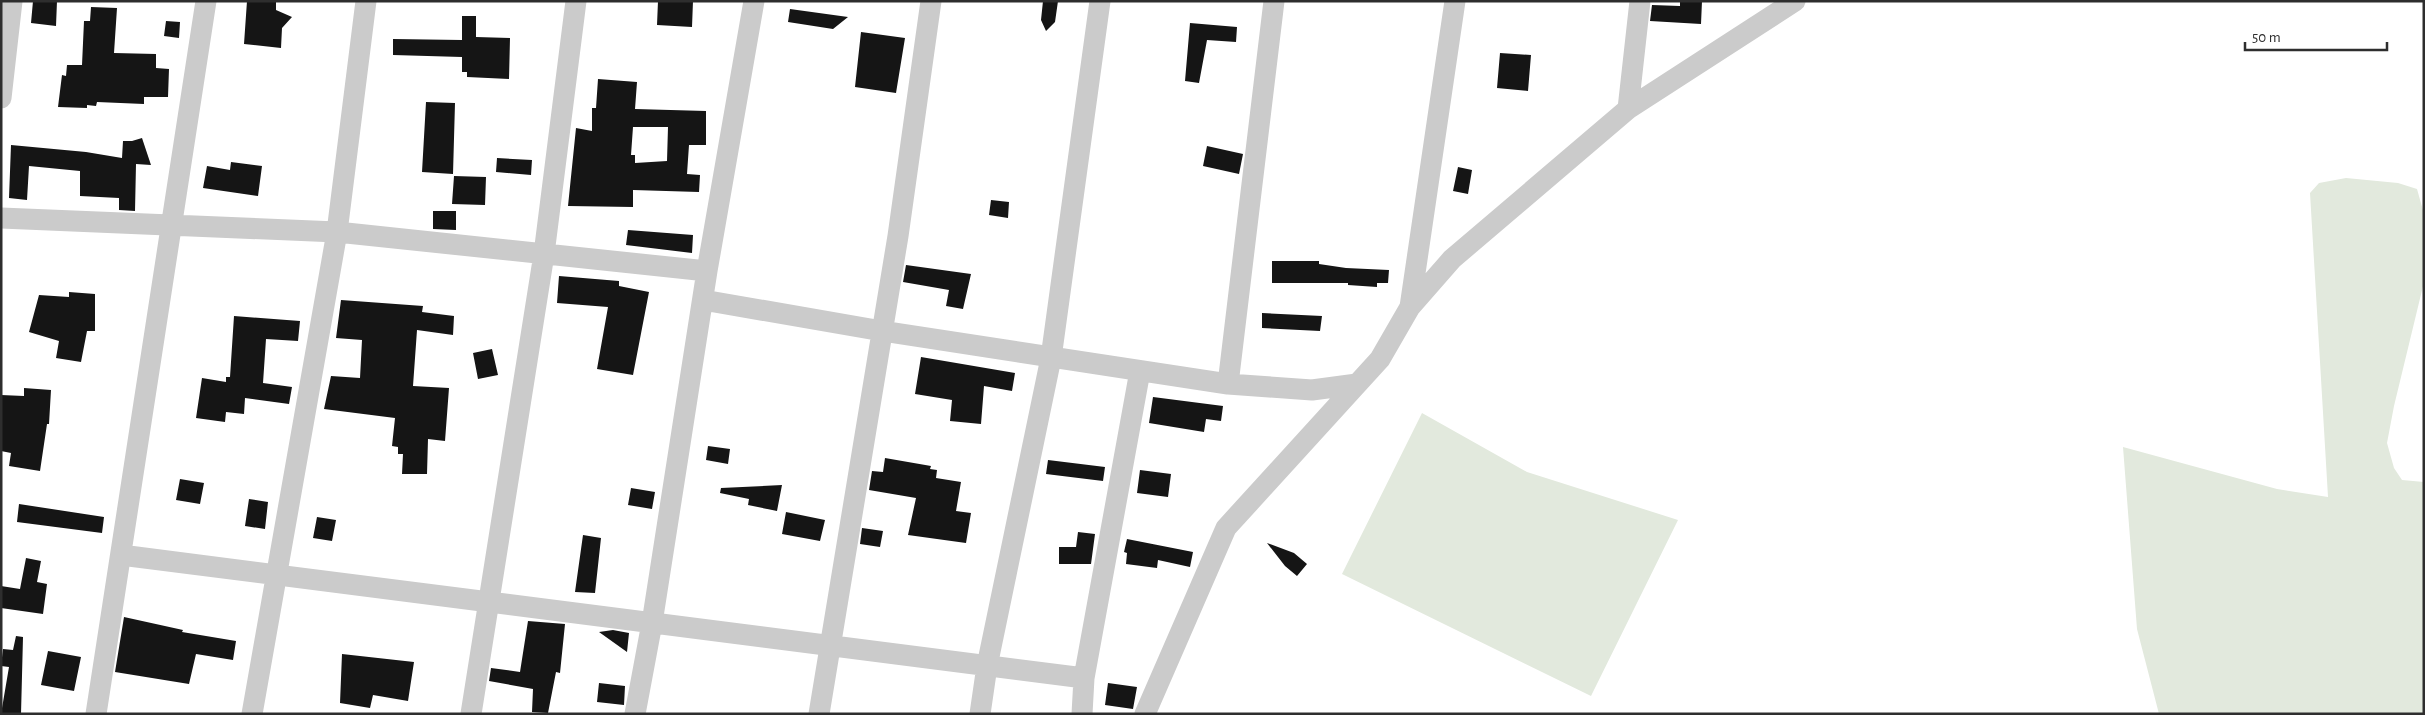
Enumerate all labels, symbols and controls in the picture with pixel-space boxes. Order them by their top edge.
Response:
scale bar [2245,20,2388,52]
text: 50 m [2252,30,2281,45]

